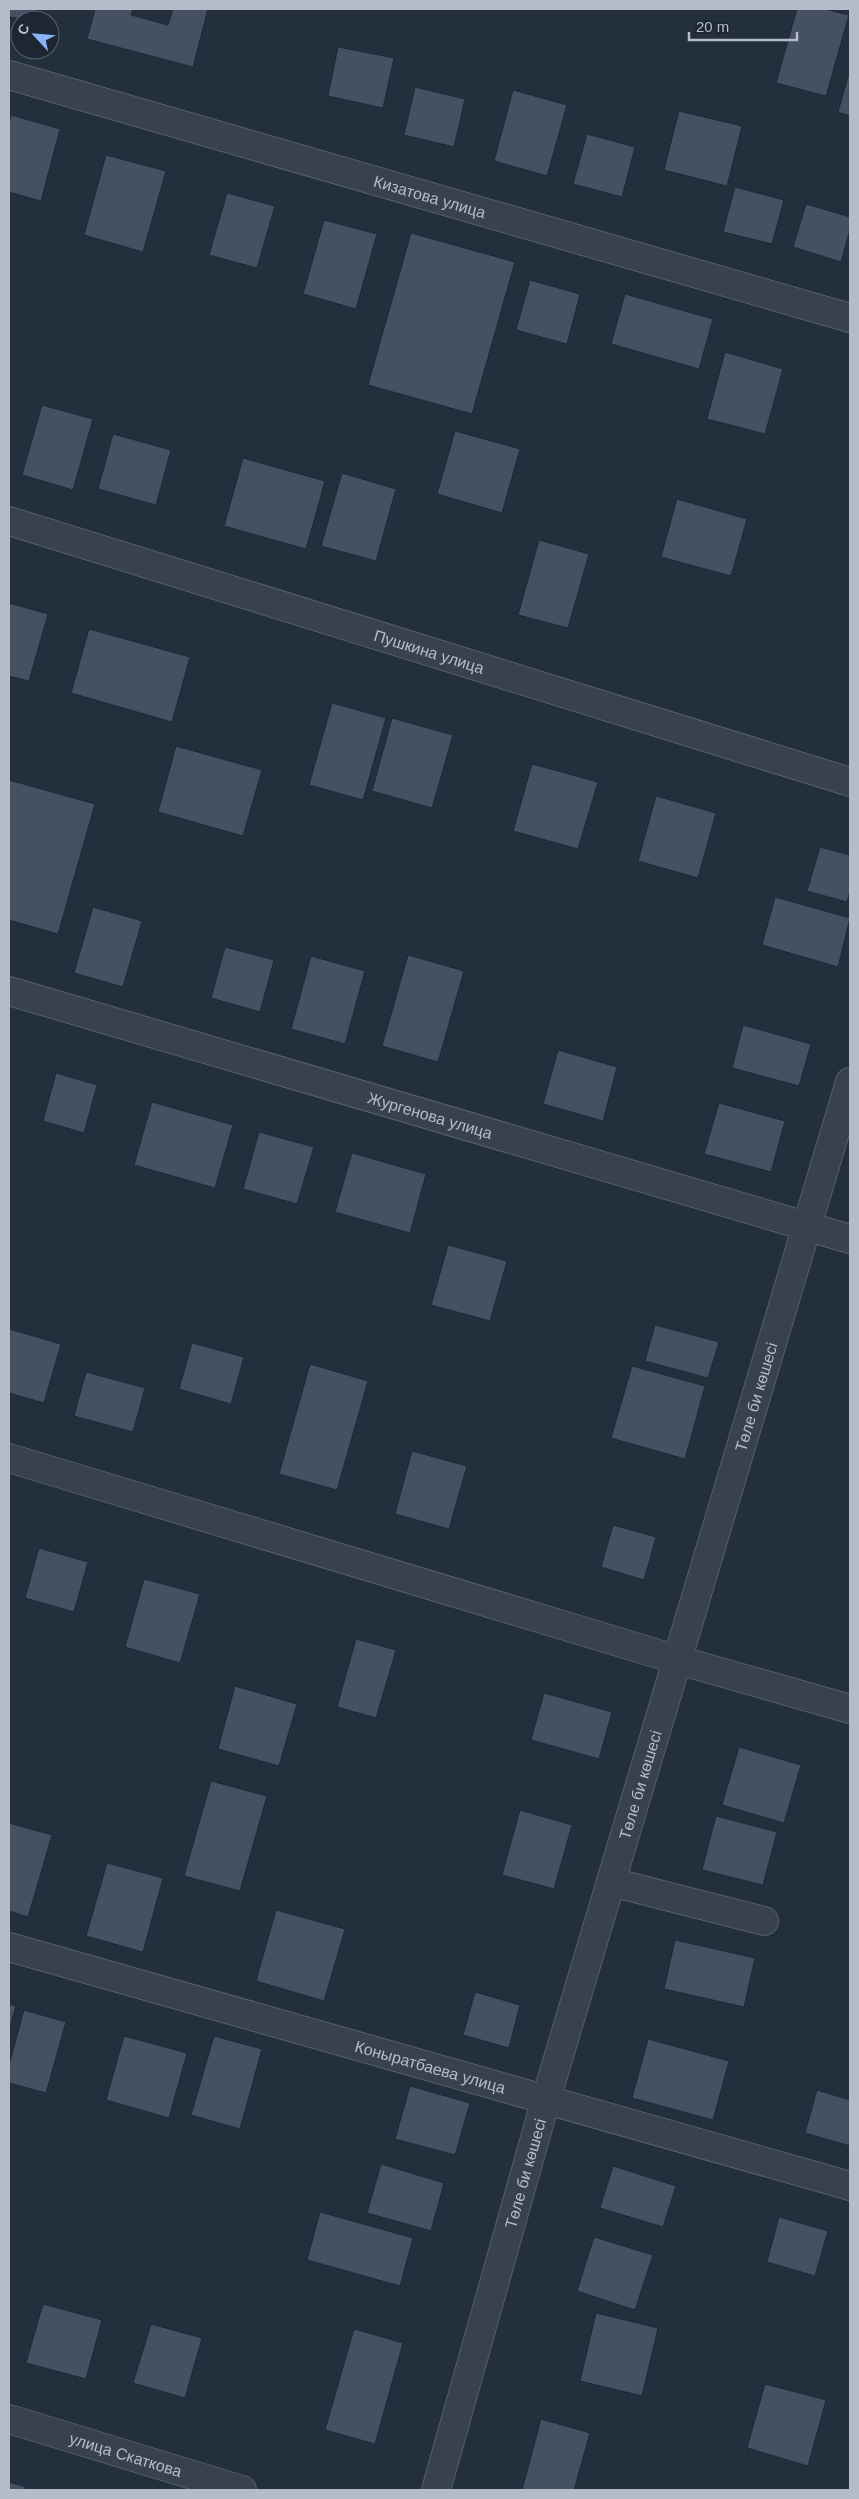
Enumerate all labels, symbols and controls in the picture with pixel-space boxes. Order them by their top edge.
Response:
north arrow [10,10,60,60]
scale bar [689,10,796,42]
text: 20 m [696,18,729,35]
text: С [14,21,33,37]
street label: Кизатова улица [372,173,488,221]
street label: Пушкина улица [372,627,486,677]
street label: Жургенова улица [366,1089,494,1142]
street label: Төле би көшесі [732,1340,781,1454]
street label: Төле би көшесі [616,1728,665,1842]
street label: Коныратбаева улица [353,2038,507,2097]
street label: Төле би көшесі [502,2117,549,2230]
street label: улица Скаткова [67,2430,184,2480]

